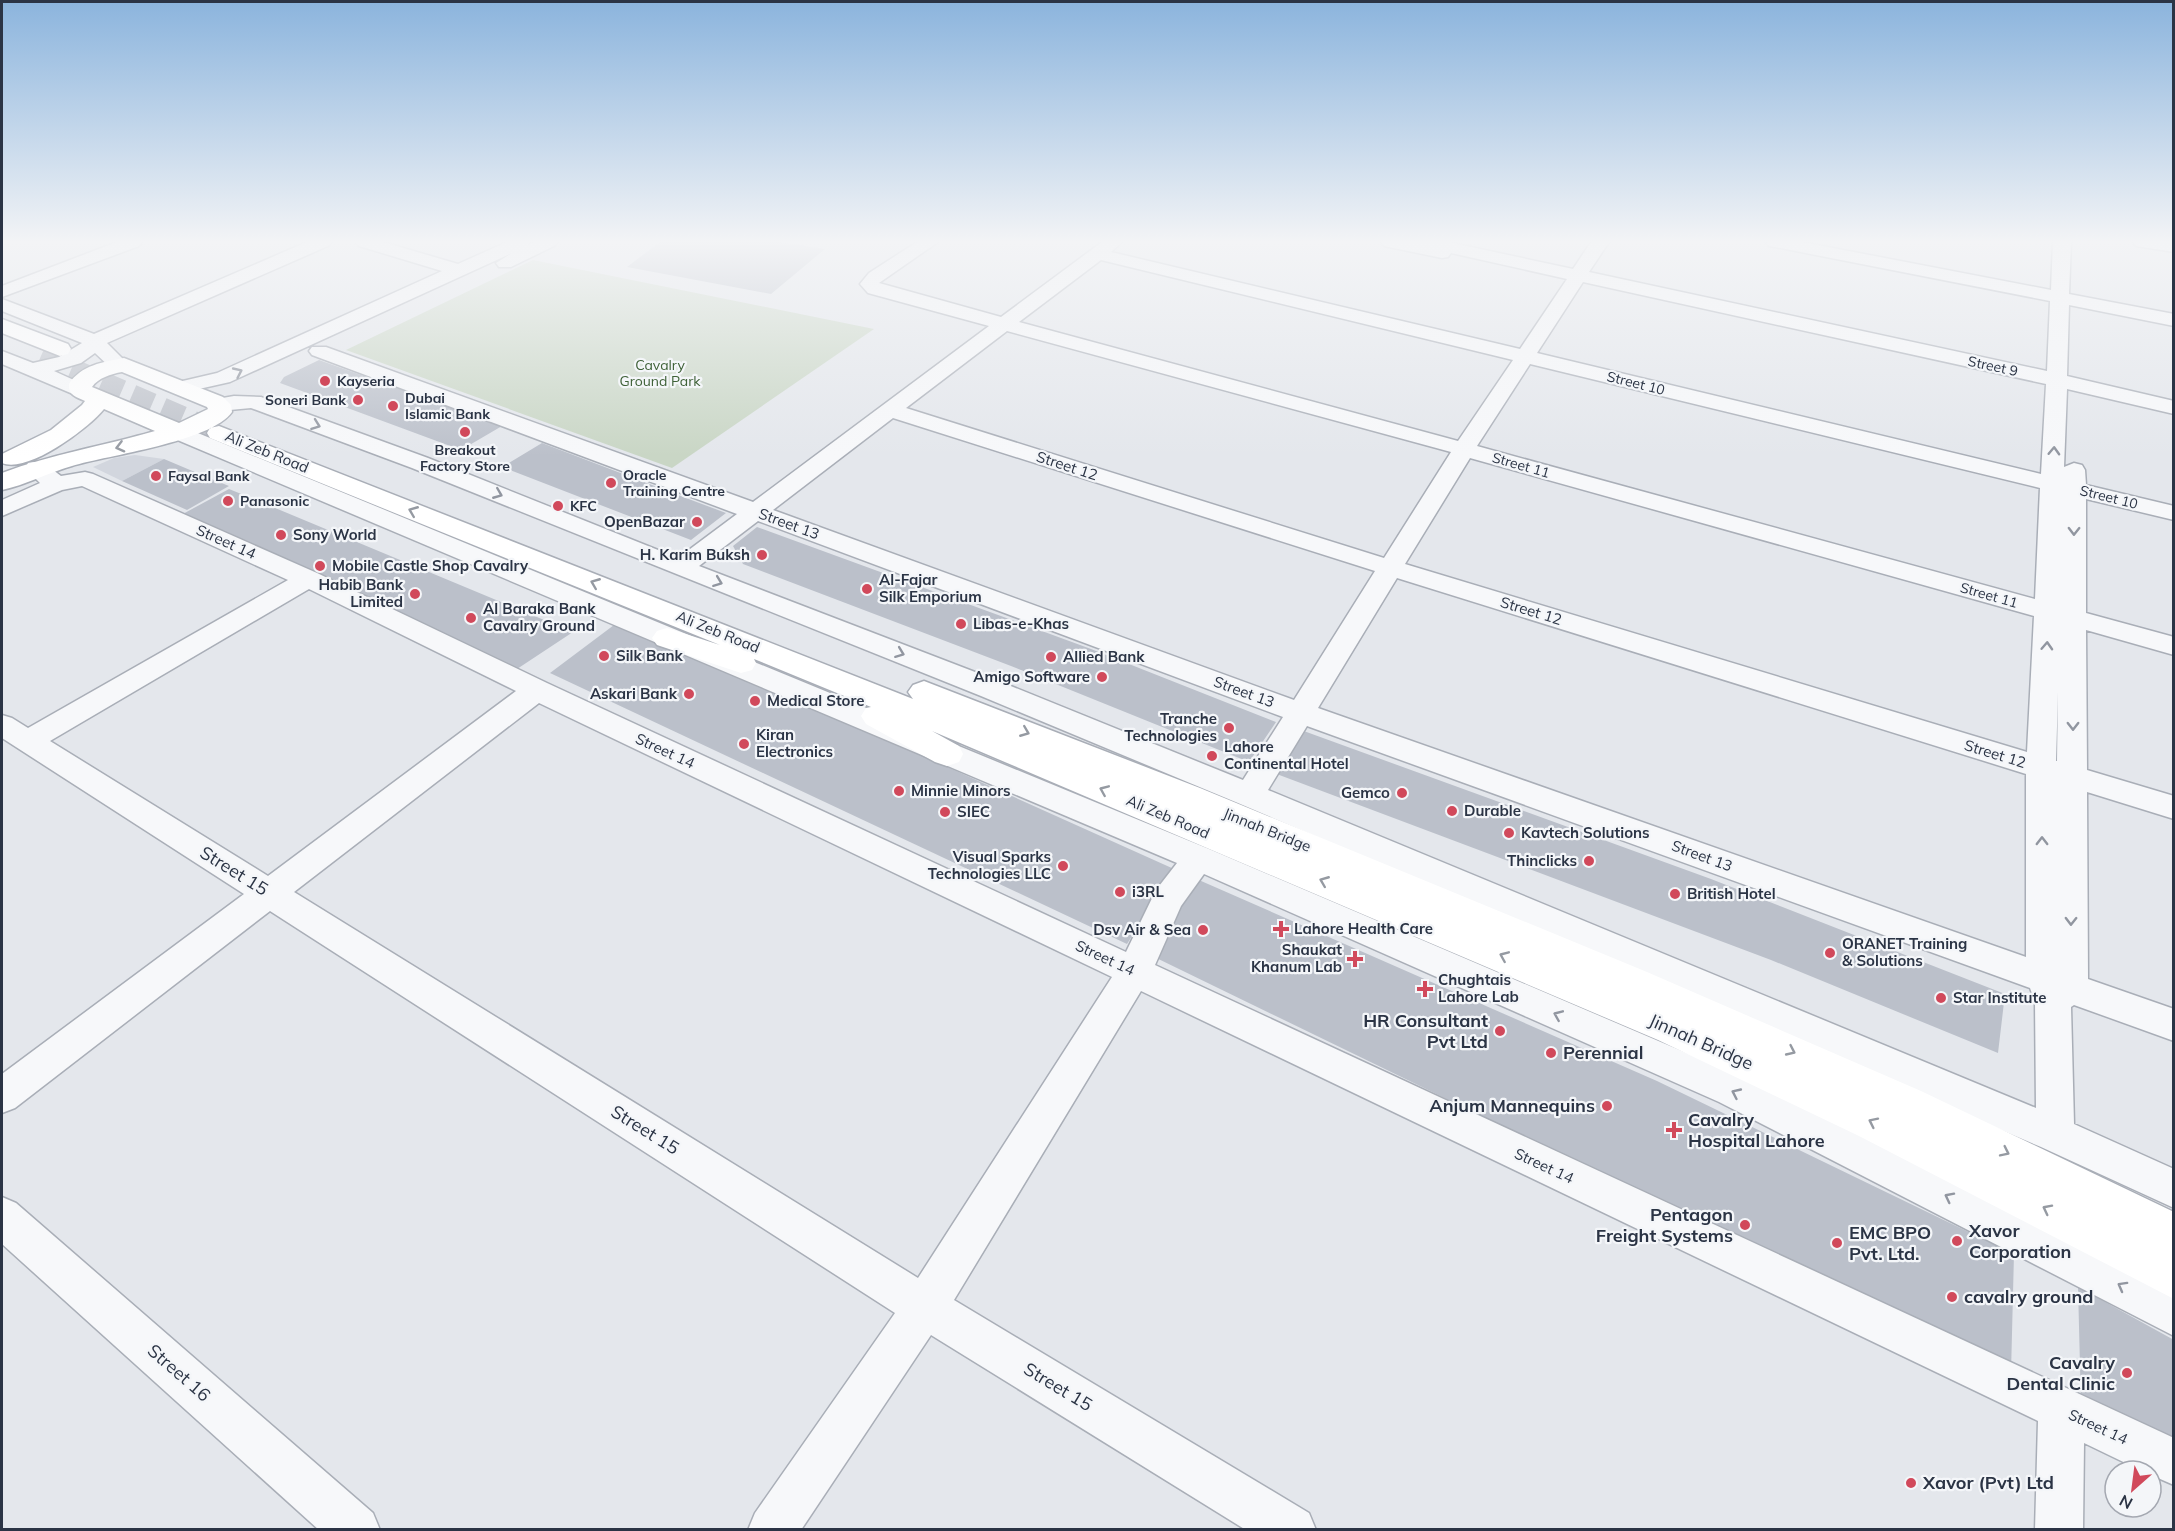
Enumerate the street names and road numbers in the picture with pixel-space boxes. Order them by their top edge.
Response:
street label: Street 9 [1966,352,2020,380]
street label: Street 10 [1605,367,1667,399]
street label: Ali Zeb Road [223,426,312,477]
street label: Street 12 [1034,447,1100,484]
street label: Street 11 [1490,448,1552,482]
street label: Street 10 [2078,481,2140,513]
street label: Street 13 [756,504,822,543]
street label: Street 14 [193,520,259,563]
street label: Street 11 [1958,578,2020,612]
street label: Street 12 [1498,592,1564,629]
street label: Ali Zeb Road [674,606,763,657]
street label: Street 13 [1211,672,1277,711]
street label: Street 14 [632,729,698,773]
street label: Street 12 [1962,735,2028,772]
street label: Ali Zeb Road [1124,790,1213,843]
street label: Jinnah Bridge [1220,803,1314,856]
street label: Street 13 [1669,836,1735,875]
street label: Street 15 [196,841,273,901]
street label: Street 14 [1072,936,1138,980]
street label: Jinnah Bridge [1645,1008,1757,1075]
street label: Street 15 [607,1100,684,1160]
street label: Street 14 [1511,1144,1577,1188]
street label: Street 16 [143,1339,216,1406]
street label: Street 15 [1020,1357,1097,1416]
street label: Street 14 [2065,1405,2131,1449]

